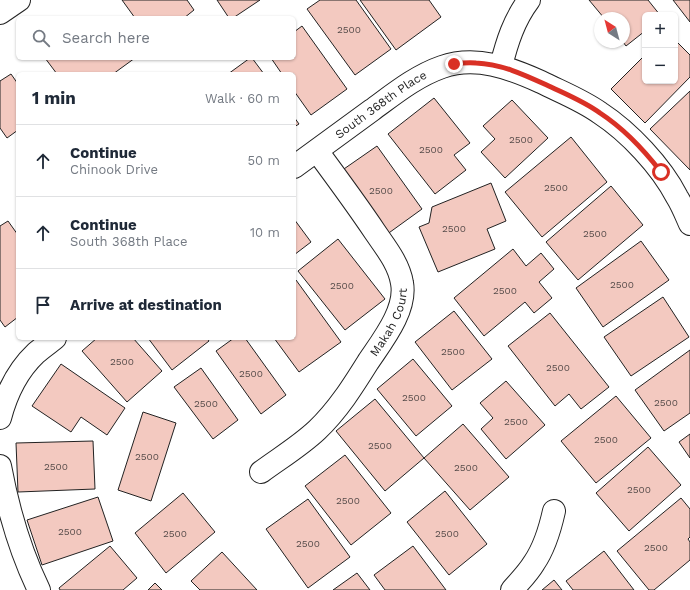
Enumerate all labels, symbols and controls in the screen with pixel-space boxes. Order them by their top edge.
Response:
north arrow [594,12,630,48]
map controls [642,12,678,84]
button: + [642,12,678,48]
search box [16,16,296,60]
house number: 2500 [337,24,361,35]
icon: search [30,27,52,49]
text: Search here [62,29,150,47]
button: − [642,48,678,84]
route end [445,55,463,73]
street label: South 368th Place [332,68,429,142]
text: 1 min [32,88,76,108]
text: Walk · 60 m [205,91,280,106]
house number: 2500 [509,134,533,145]
text: Continue [70,144,137,162]
house number: 2500 [419,144,443,155]
icon: ahead [32,150,54,172]
text: 50 m [248,153,280,168]
text: Chinook Drive [70,162,158,177]
route start [652,163,670,181]
house number: 2500 [544,182,568,193]
house number: 2500 [369,185,393,196]
text: Continue [70,216,137,234]
icon: ahead [32,222,54,244]
house number: 2500 [442,223,466,234]
text: 10 m [250,225,280,240]
house number: 2500 [583,228,607,239]
text: South 368th Place [70,234,188,249]
house number: 2500 [610,279,634,290]
house number: 2500 [330,280,354,291]
house number: 2500 [493,285,517,296]
street label: Makah Court [367,288,410,359]
icon: arrive [32,294,54,316]
text: Arrive at destination [70,296,222,314]
house number: 2500 [441,346,465,357]
house number: 2500 [110,356,134,367]
house number: 2500 [546,362,570,373]
house number: 2500 [239,368,263,379]
house number: 2500 [402,392,426,403]
house number: 2500 [654,397,678,408]
house number: 2500 [194,398,218,409]
house number: 2500 [504,416,528,427]
house number: 2500 [594,434,618,445]
house number: 2500 [368,440,392,451]
house number: 2500 [135,451,159,462]
house number: 2500 [44,461,68,472]
house number: 2500 [454,462,478,473]
house number: 2500 [627,484,651,495]
house number: 2500 [336,495,360,506]
house number: 2500 [58,526,82,537]
house number: 2500 [163,528,187,539]
house number: 2500 [435,528,459,539]
house number: 2500 [296,538,320,549]
house number: 2500 [644,542,668,553]

